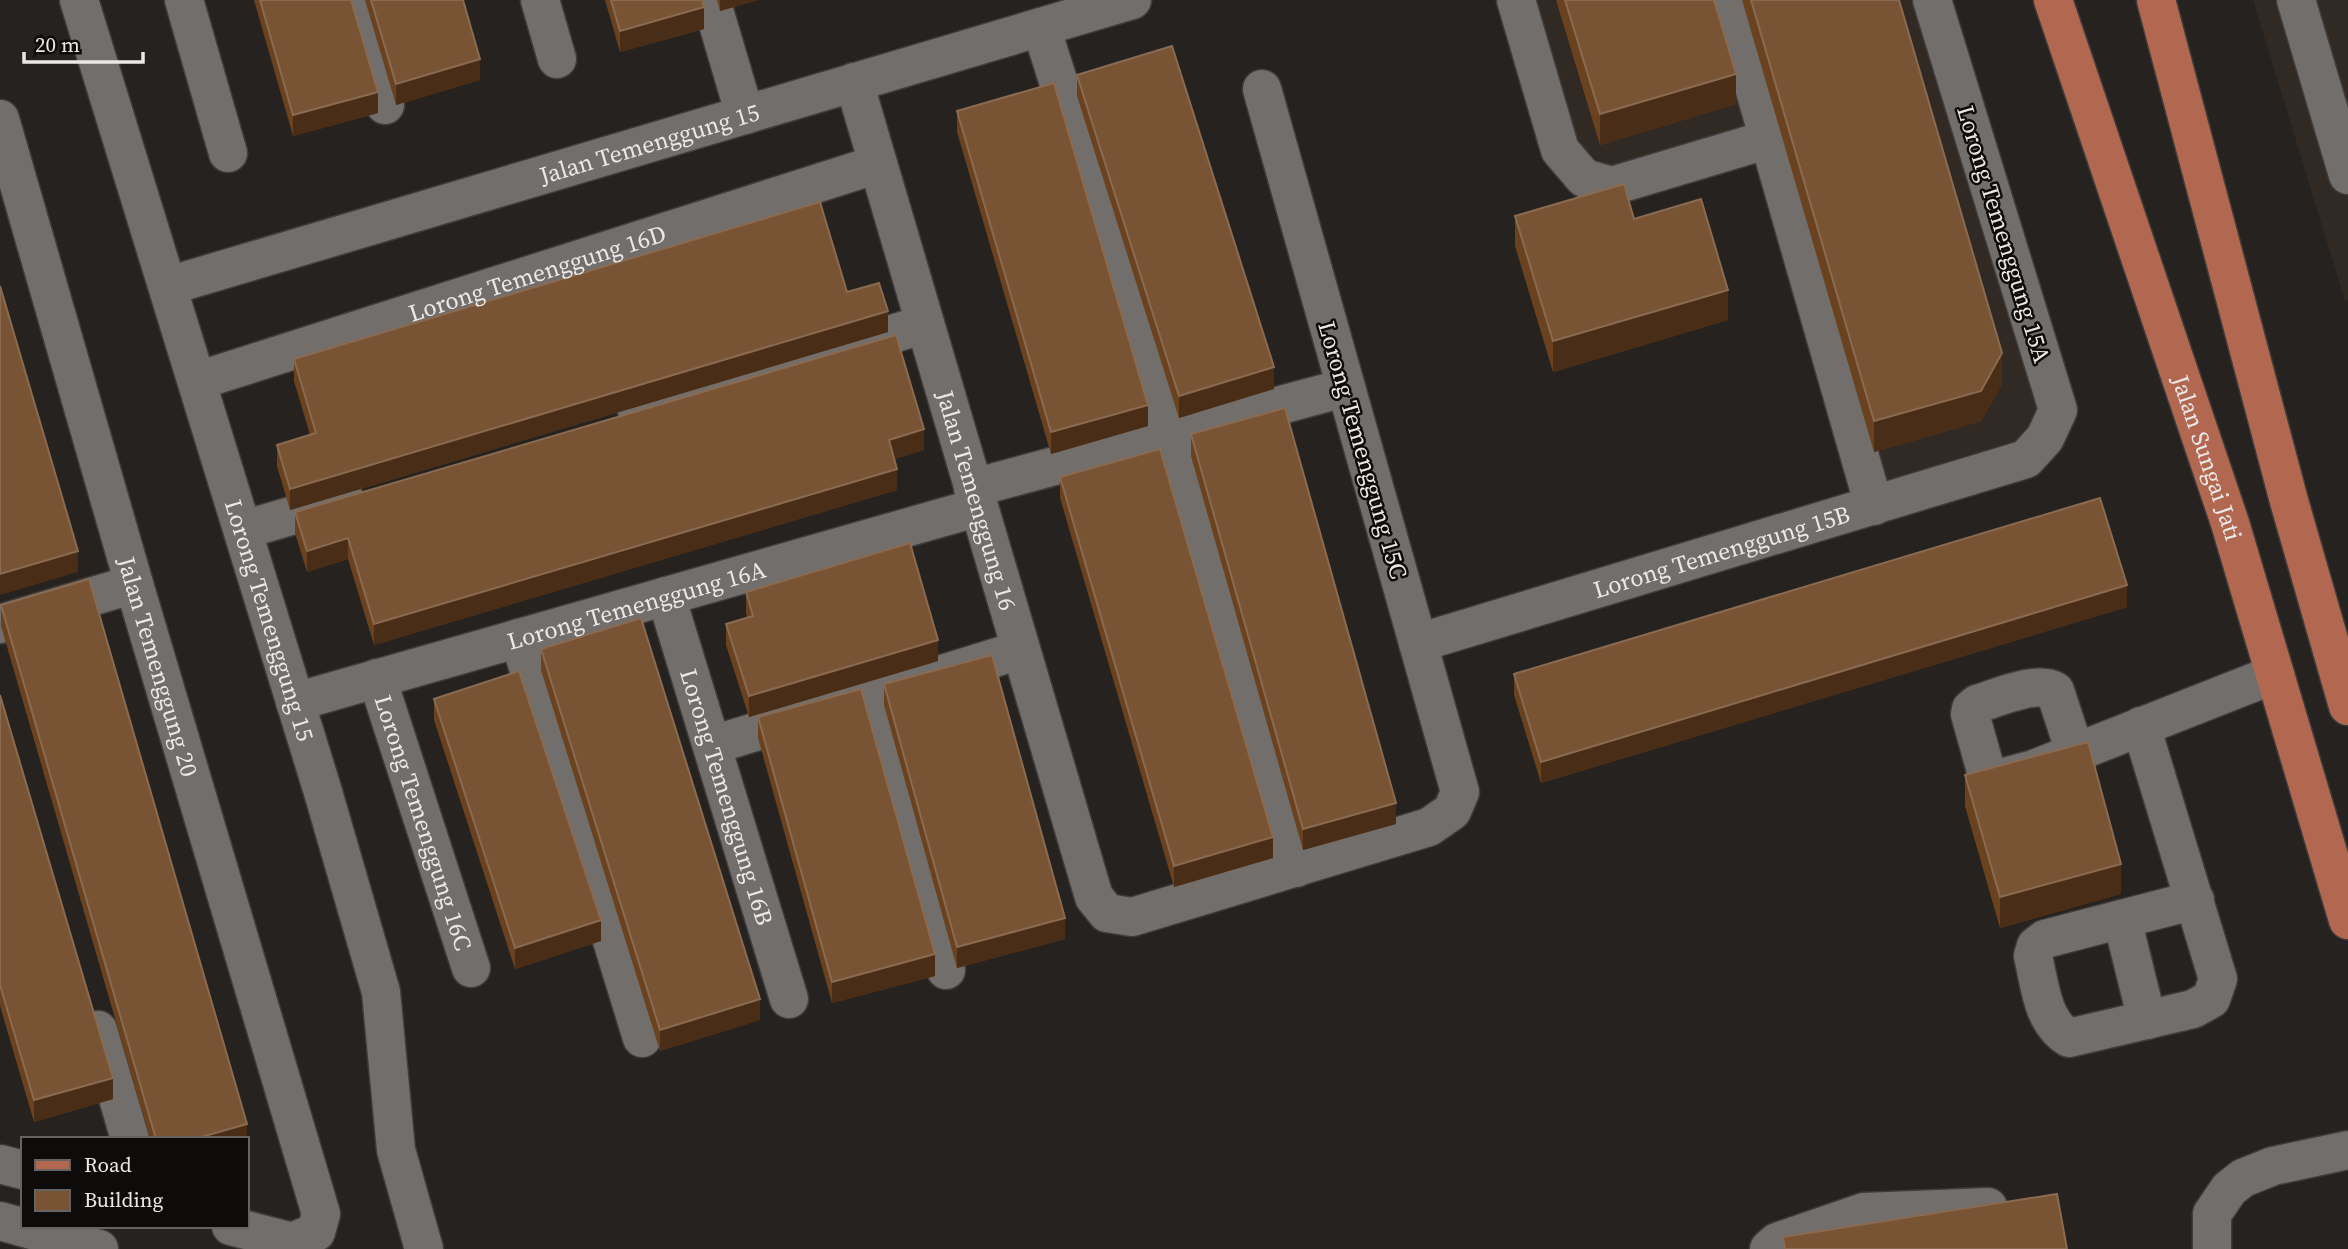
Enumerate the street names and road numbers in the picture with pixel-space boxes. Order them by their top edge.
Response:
street label: Jalan Temenggung 15 [534,95,763,192]
street label: Lorong Temenggung 15A [1949,101,2059,367]
street label: Lorong Temenggung 16D [404,216,670,329]
street label: Lorong Temenggung 15C [1310,317,1416,583]
street label: Jalan Sungai Jati [2164,369,2251,544]
street label: Jalan Temenggung 16 [929,385,1025,614]
street label: Lorong Temenggung 15 [217,495,323,745]
street label: Lorong Temenggung 15B [1589,497,1854,606]
street label: Jalan Temenggung 20 [110,552,207,781]
street label: Lorong Temenggung 16A [503,552,770,657]
street label: Lorong Temenggung 16B [673,665,782,929]
street label: Lorong Temenggung 16C [367,691,481,954]

